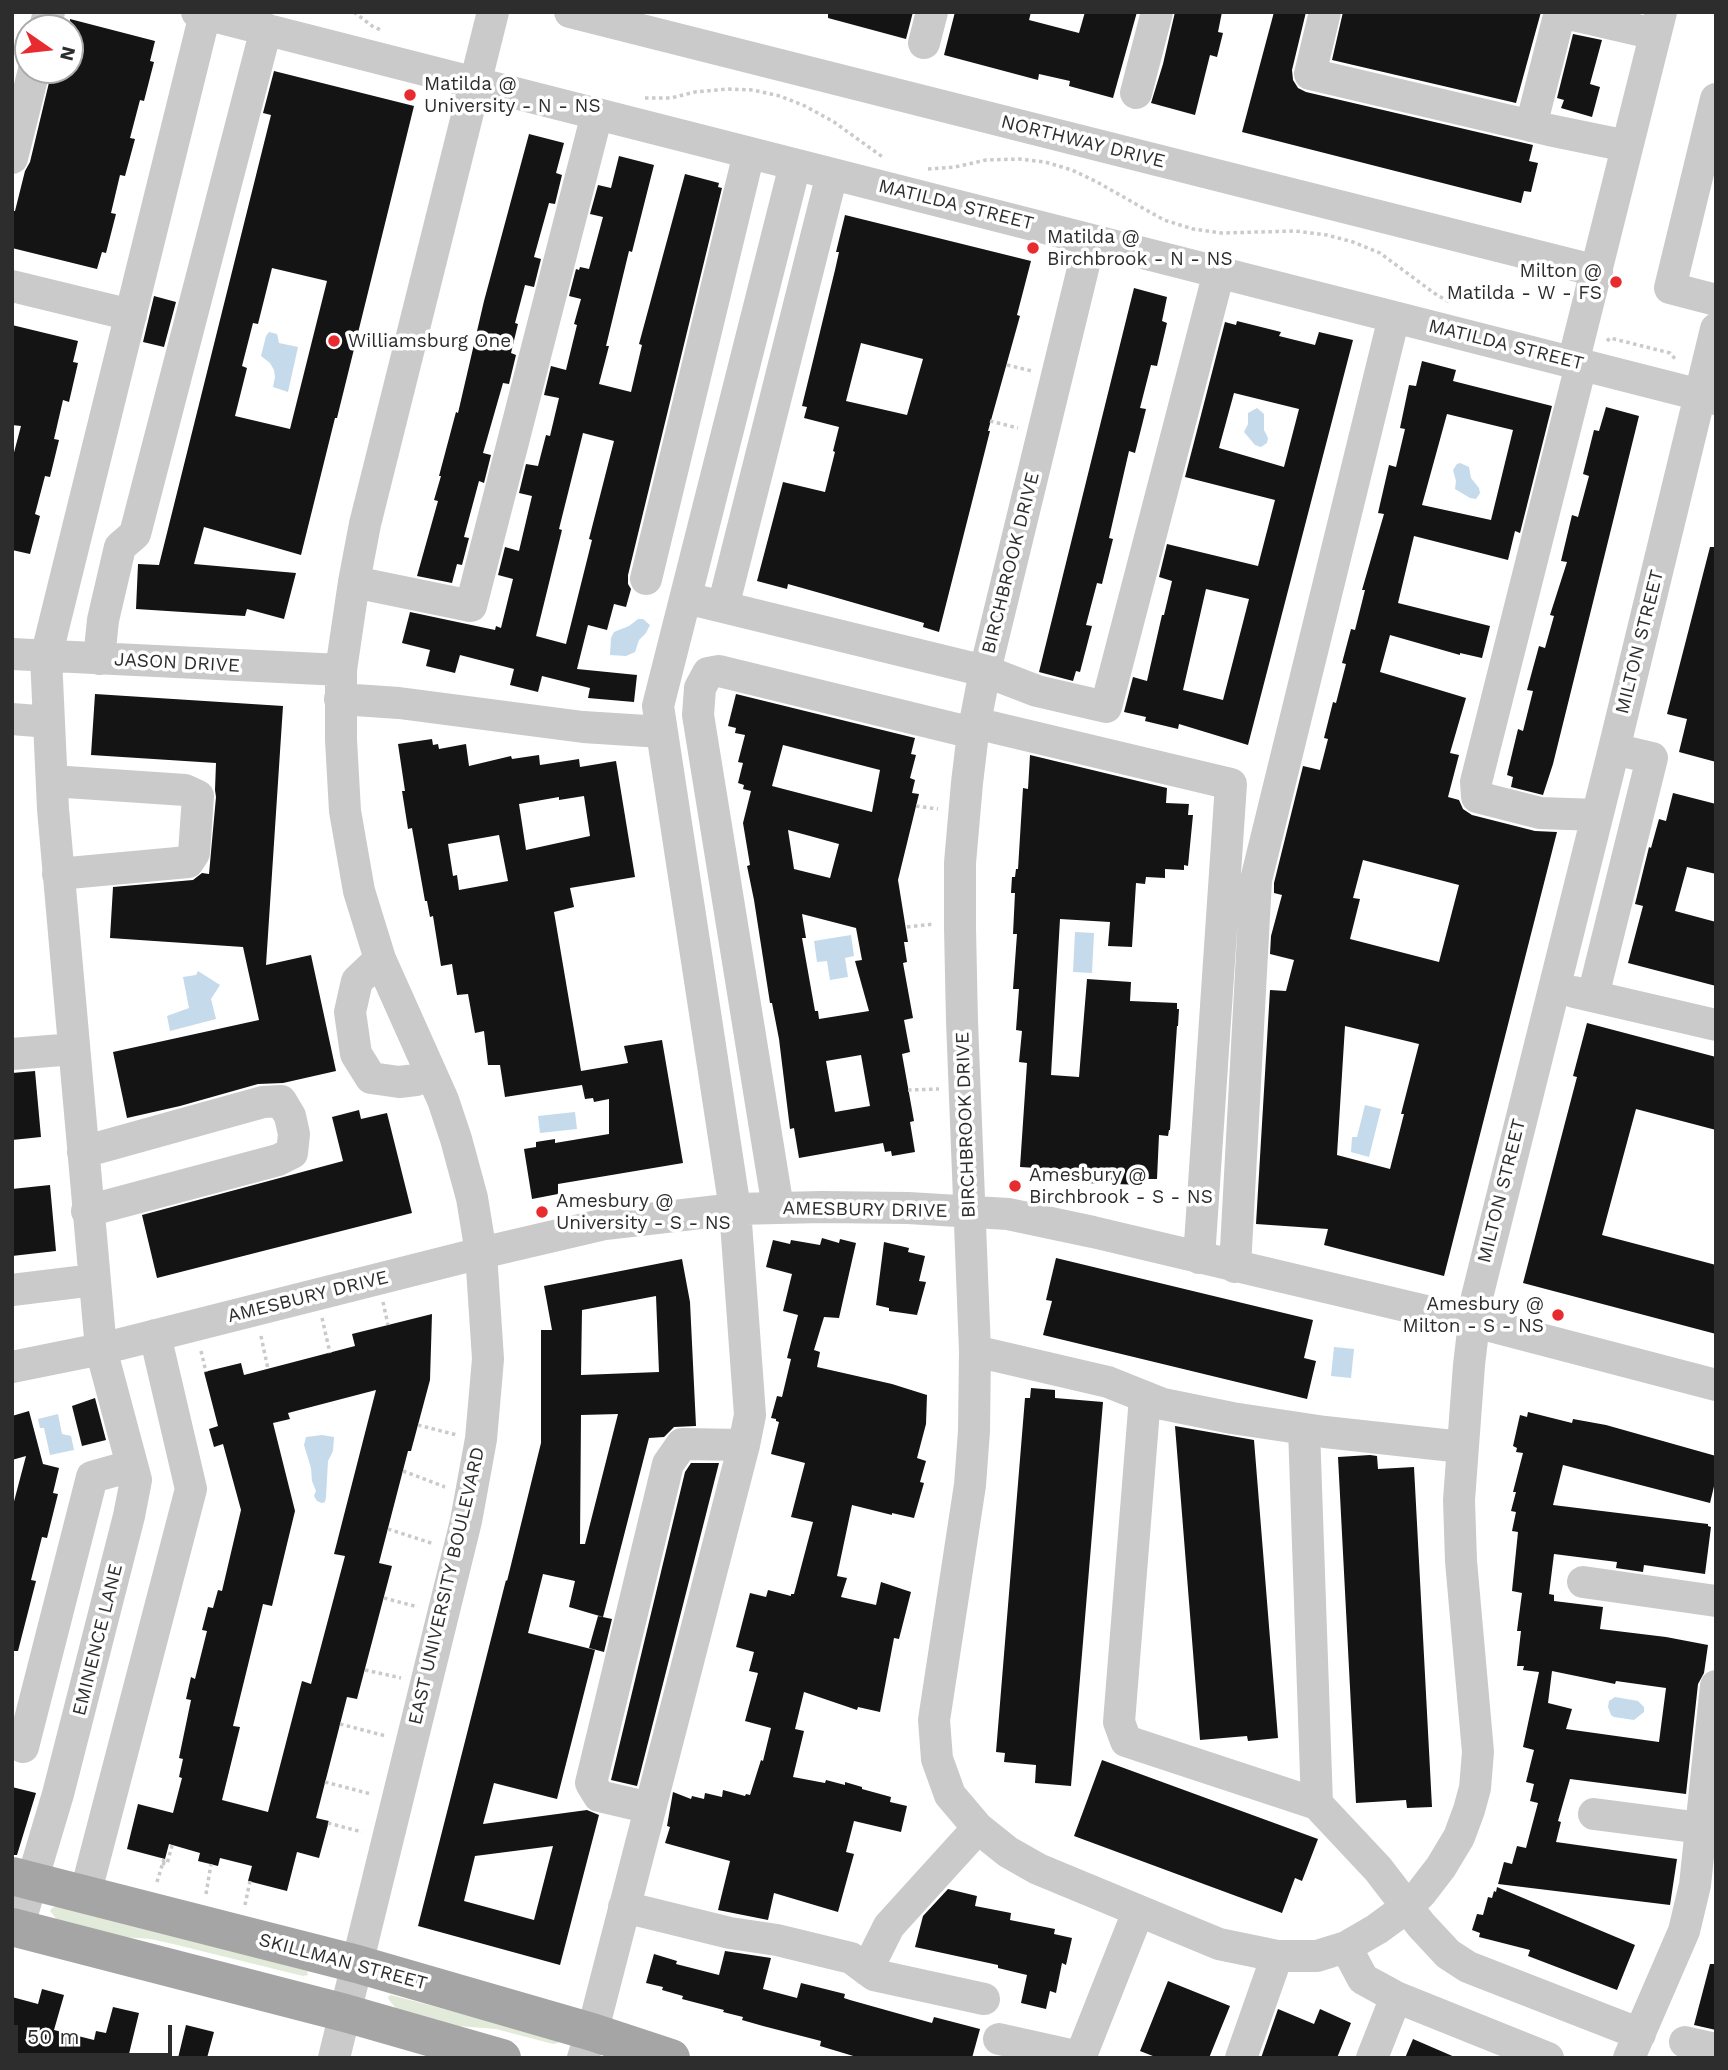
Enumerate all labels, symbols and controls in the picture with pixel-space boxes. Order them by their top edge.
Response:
north arrow [14,14,84,84]
text: N [55,44,81,63]
place label: Matilda @ University - N - NS [424,73,601,117]
marker: Matilda @ University - N - NS [402,87,418,103]
street label: NORTHWAY DRIVE [999,111,1167,173]
street label: MATILDA STREET [876,175,1036,235]
place label: Matilda @ Birchbrook - N - NS [1047,226,1233,270]
marker: Matilda @ Birchbrook - N - NS [1025,240,1041,256]
place label: Milton @ Matilda - W - FS [1447,260,1602,304]
marker: Milton @ Matilda - W - FS [1608,274,1624,290]
street label: MATILDA STREET [1426,315,1586,375]
place label: Williamsburg One [348,330,511,352]
marker: Williamsburg One [326,333,342,349]
street label: BIRCHBROOK DRIVE [977,470,1045,656]
street label: MILTON STREET [1611,567,1669,717]
street label: JASON DRIVE [114,648,240,678]
street label: BIRCHBROOK DRIVE [951,1032,981,1218]
street label: MILTON STREET [1473,1116,1531,1266]
place label: Amesbury @ Birchbrook - S - NS [1029,1164,1213,1208]
marker: Amesbury @ Birchbrook - S - NS [1007,1178,1023,1194]
place label: Amesbury @ University - S - NS [556,1190,731,1234]
street label: AMESBURY DRIVE [782,1197,948,1223]
marker: Amesbury @ University - S - NS [534,1204,550,1220]
street label: AMESBURY DRIVE [225,1266,391,1328]
place label: Amesbury @ Milton - S - NS [1403,1293,1544,1337]
marker: Amesbury @ Milton - S - NS [1550,1307,1566,1323]
street label: EAST UNIVERSITY BOULEVARD [404,1445,490,1727]
street label: EMINENCE LANE [68,1562,128,1718]
street label: SKILLMAN STREET [256,1929,430,1995]
scale bar [18,2010,175,2054]
text: 50 m [27,2024,79,2049]

